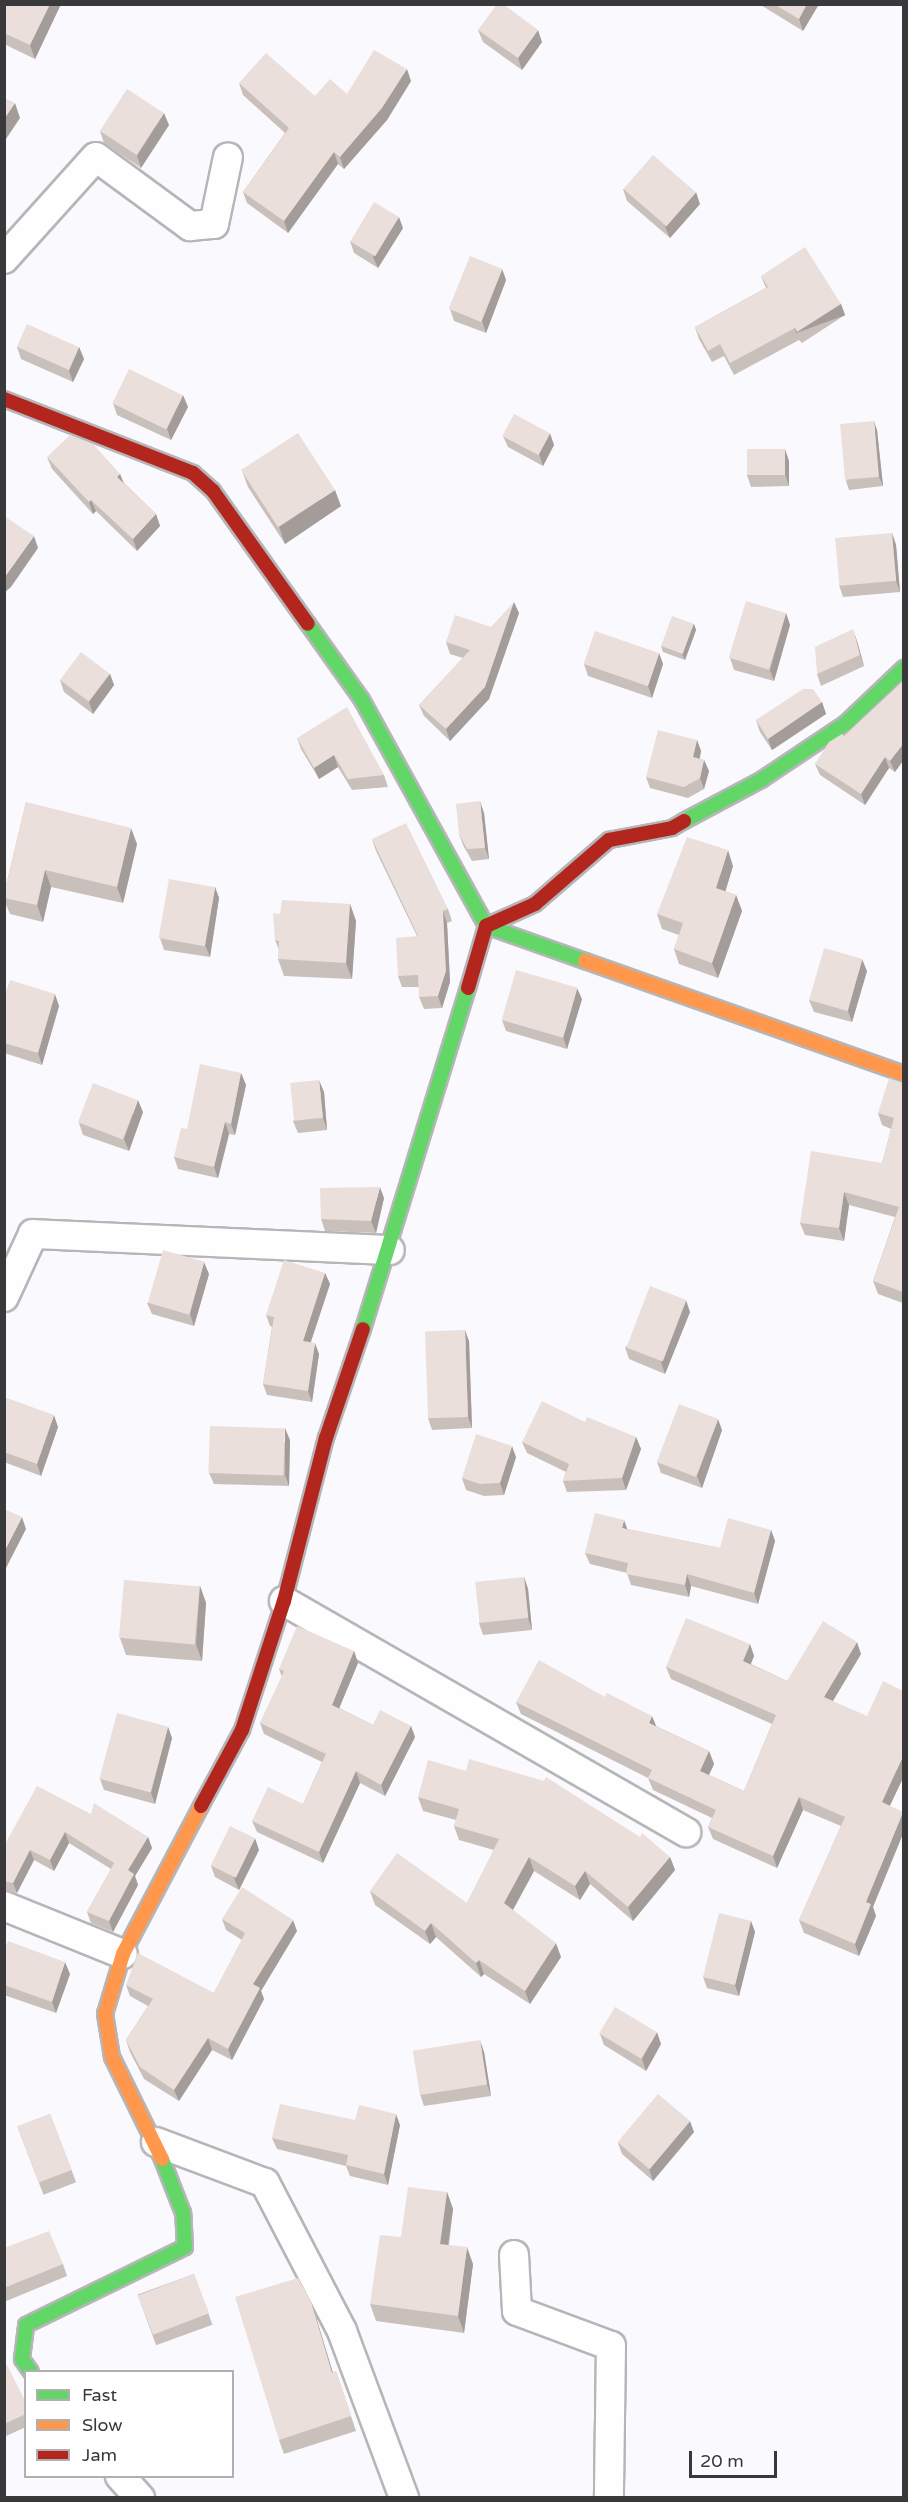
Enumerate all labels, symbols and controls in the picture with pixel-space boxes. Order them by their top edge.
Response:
legend [24,2370,234,2478]
text: Fast [82,2384,117,2406]
text: Slow [82,2414,123,2436]
scale bar [692,2439,780,2477]
text: Jam [82,2444,117,2466]
text: 20 m [700,2450,744,2472]

